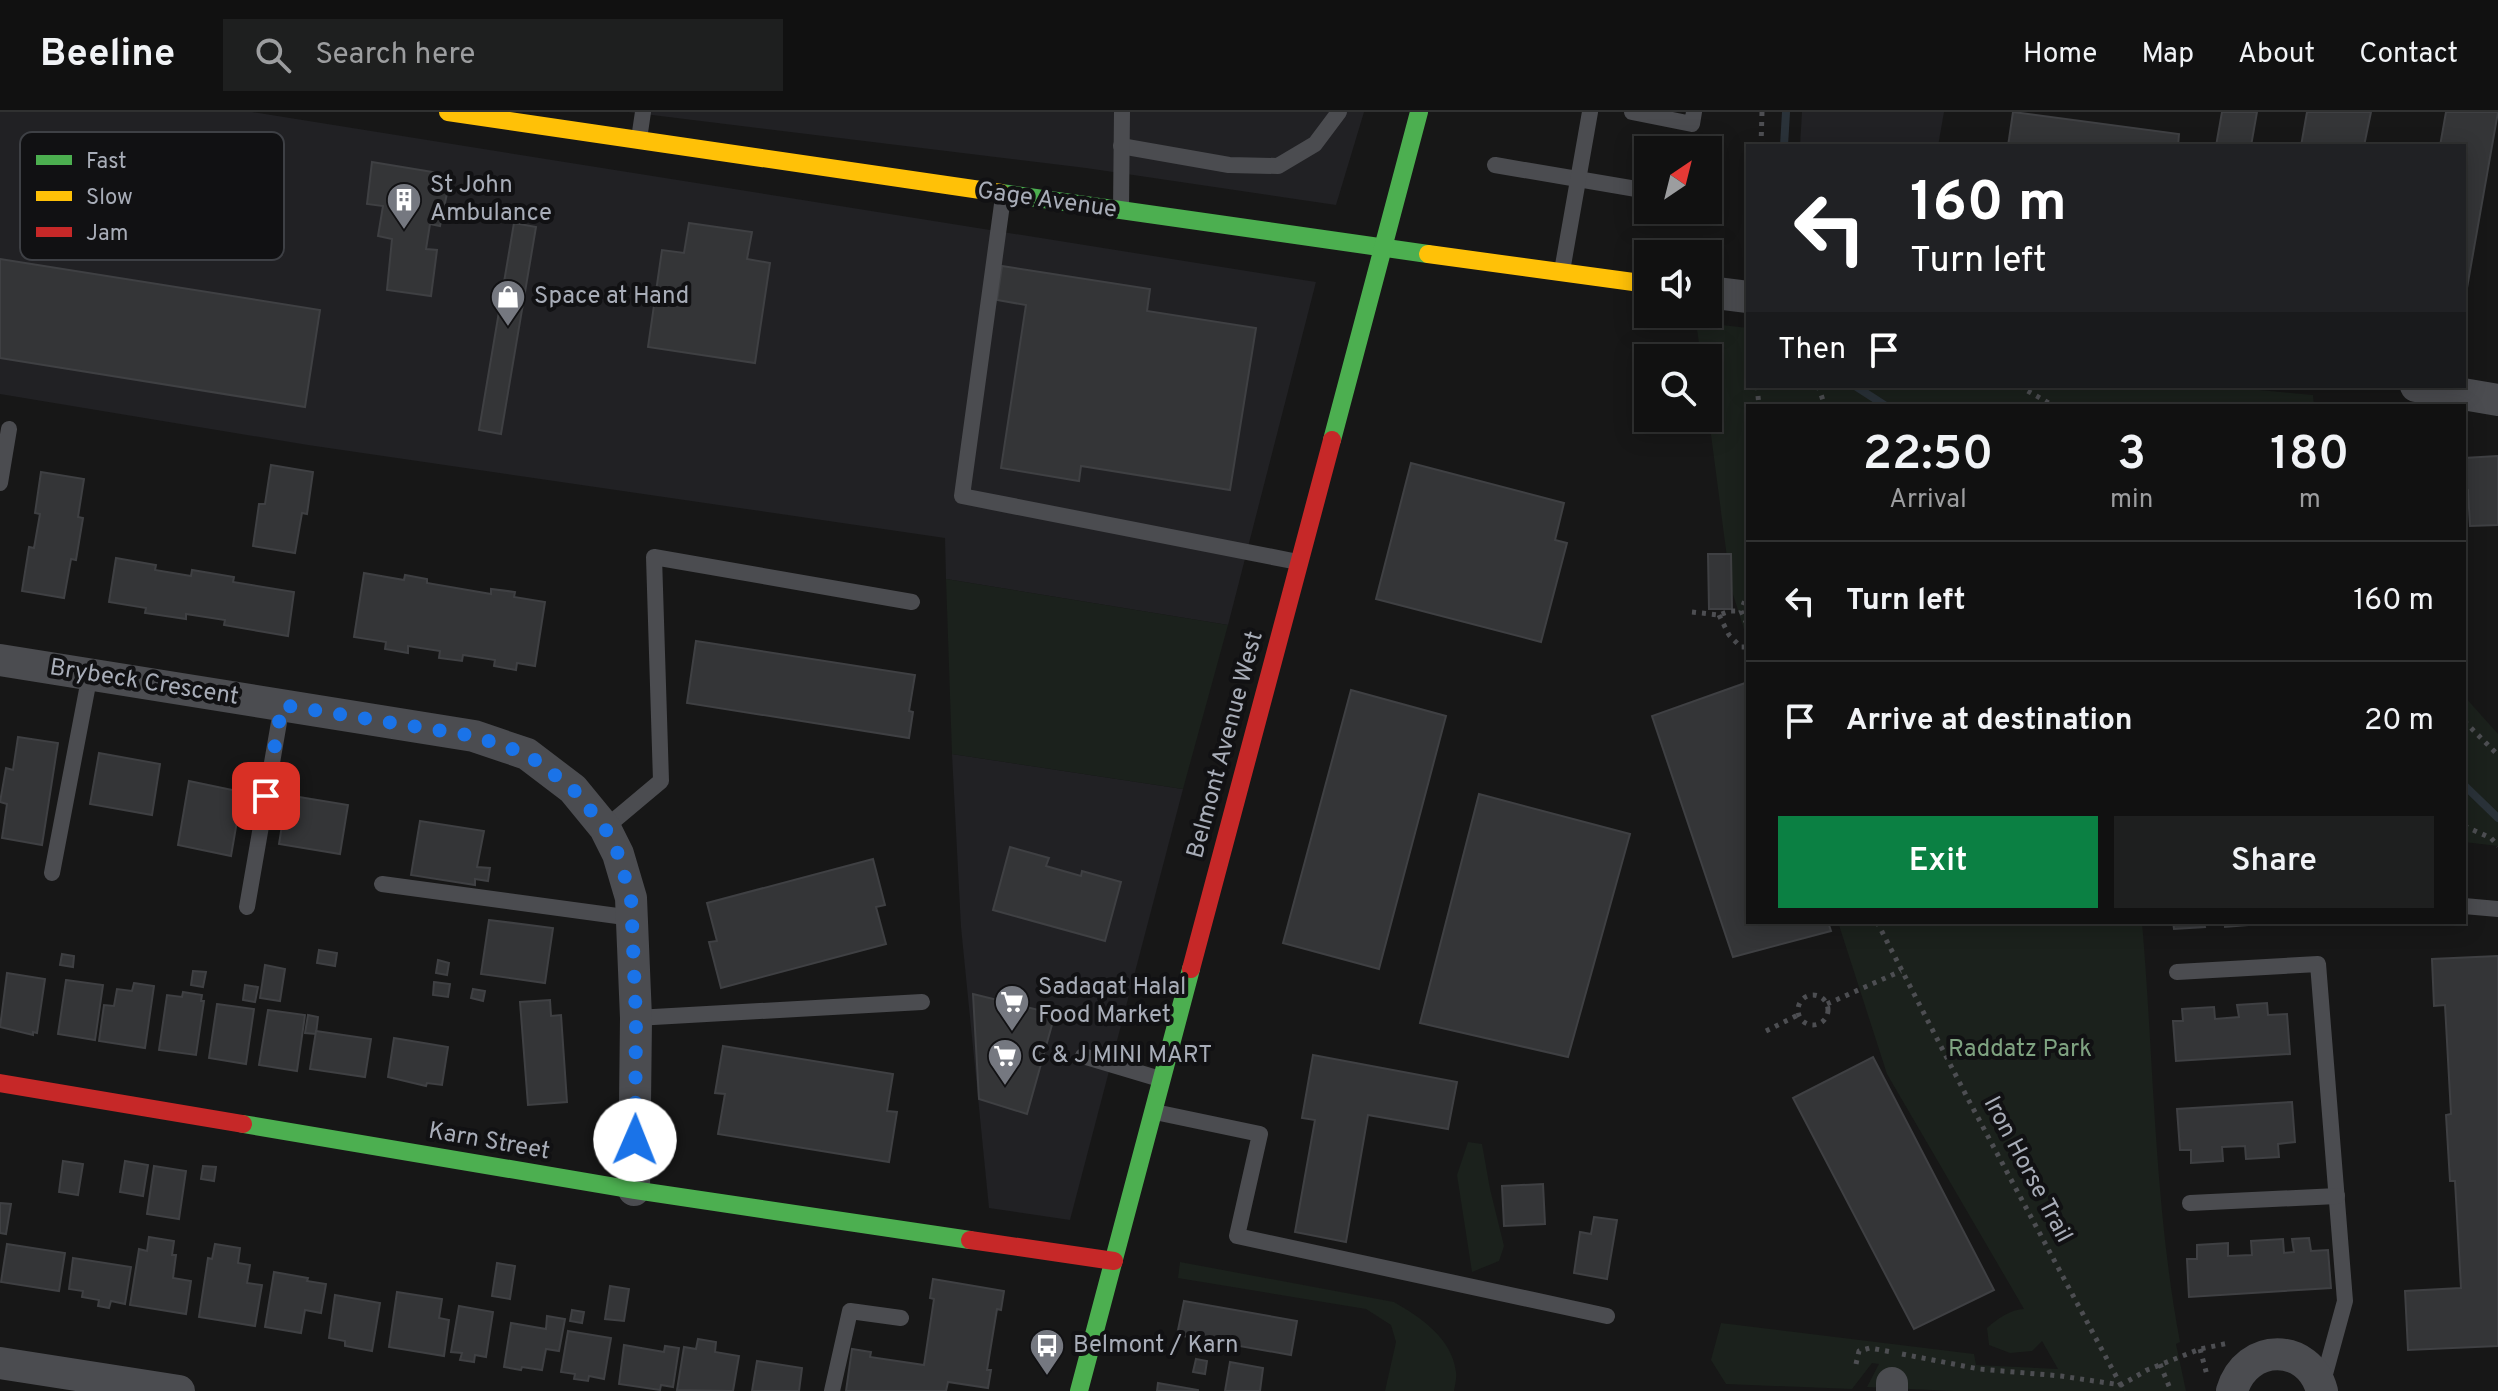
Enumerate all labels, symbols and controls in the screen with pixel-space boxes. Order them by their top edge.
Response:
search box [223,19,783,91]
text: Beeline [40,31,175,80]
icon: search [251,33,295,77]
text: Search here [315,37,475,74]
text: Home [2023,37,2097,73]
text: Map [2141,37,2194,73]
text: About [2238,37,2315,73]
text: Contact [2359,37,2458,73]
legend [20,132,284,260]
north arrow [1634,136,1722,224]
map controls [1634,136,1722,432]
text: Fast [86,149,127,176]
text: 160 m [1910,170,2067,240]
place label: St John Ambulance [430,171,552,229]
street label: Gage Avenue [975,176,1119,226]
icon: left [1778,176,1882,280]
building icon: St John Ambulance [385,181,423,231]
text: Slow [86,185,133,212]
text: Jam [86,221,129,248]
text: Turn left [1910,239,2047,285]
button: sound [1634,240,1722,328]
shop icon: Space at Hand [489,278,527,328]
place label: Space at Hand [534,282,689,312]
icon: arrive [1862,328,1906,372]
text: Then [1778,332,1846,369]
button: search [1634,344,1722,432]
text: 22:50 [1863,426,1993,486]
text: 3 [2117,426,2146,486]
text: 180 [2270,426,2349,486]
text: Arrival [1889,484,1967,517]
text: min [2110,484,2153,517]
text: m [2299,484,2321,517]
icon: left [1778,579,1822,623]
text: Turn left [1846,583,1966,620]
text: 160 m [2353,583,2434,620]
street label: Belmont Avenue West [1181,628,1271,862]
street label: Brybeck Crescent [47,653,241,713]
icon: arrive [1778,699,1822,743]
text: Arrive at destination [1846,703,2132,740]
text: 20 m [2364,703,2434,740]
pin [232,762,300,830]
icon: arrive [244,774,288,818]
button: Exit [1778,816,2098,908]
button: Share [2114,816,2434,908]
place label: Sadaqat Halal Food Market [1038,973,1186,1031]
supermarket icon: Sadaqat Halal Food Market [993,983,1031,1033]
park label: Raddatz Park [1948,1035,2092,1065]
supermarket icon: C & J MINI MART [986,1037,1024,1087]
place label: C & J MINI MART [1031,1041,1212,1071]
street label: Iron Horse Trail [1976,1092,2078,1248]
position arrow [593,1098,677,1182]
street label: Karn Street [426,1117,552,1167]
bus stop icon: Belmont / Karn [1028,1327,1066,1377]
place label: Belmont / Karn [1073,1331,1239,1361]

